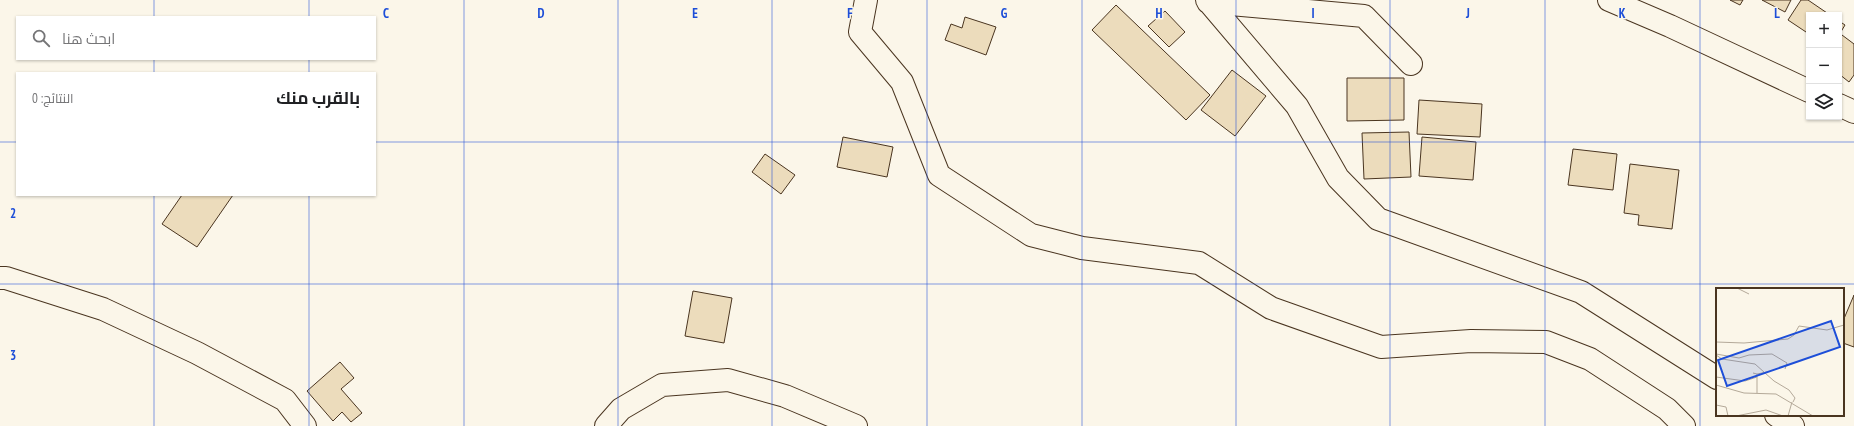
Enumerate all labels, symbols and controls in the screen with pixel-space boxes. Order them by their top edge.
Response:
text: C [383,5,389,22]
text: D [538,5,545,22]
text: E [692,5,698,22]
text: F [847,5,853,22]
text: G [1001,5,1008,22]
text: H [1156,5,1163,22]
text: I [1311,5,1315,22]
text: J [1465,5,1470,22]
text: K [1619,5,1626,22]
text: L [1774,5,1780,22]
map controls [1806,12,1842,120]
button: + [1806,12,1842,48]
search box [16,16,376,60]
icon: search [30,27,52,49]
text: ابحث هنا [62,29,115,48]
button: − [1806,48,1842,84]
button: layers [1806,84,1842,120]
text: بالقرب منك [276,87,360,109]
text: النتائج: 0 [32,90,73,107]
text: 2 [10,205,16,222]
inset map [1716,288,1844,416]
text: 3 [10,347,16,364]

